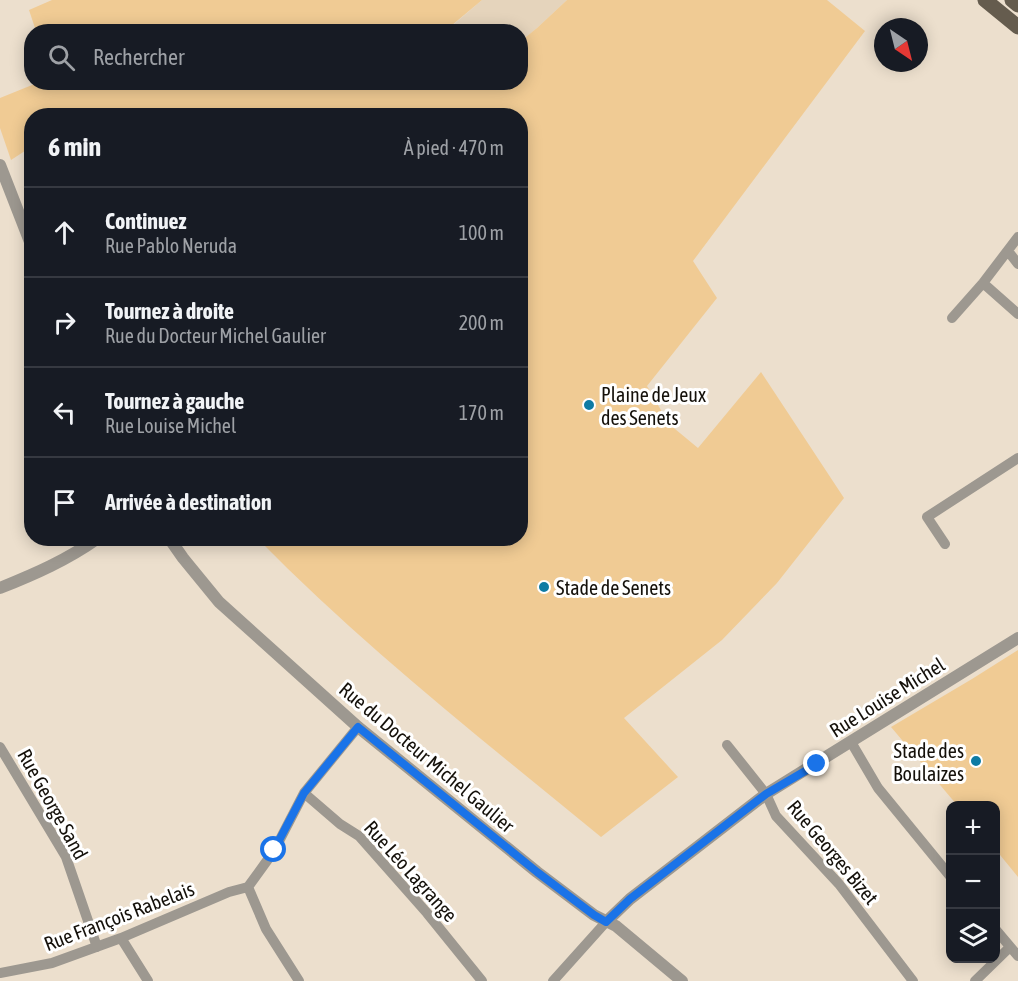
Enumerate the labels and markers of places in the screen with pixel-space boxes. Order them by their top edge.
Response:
place label: Plaine de Jeux des Senets [601,383,706,429]
marker: Plaine de Jeux des Senets [582,398,596,412]
place label: Stade de Senets [556,576,671,599]
marker: Stade de Senets [537,580,551,594]
place label: Stade des Boulaizes [893,739,964,785]
marker: Stade des Boulaizes [969,754,983,768]

